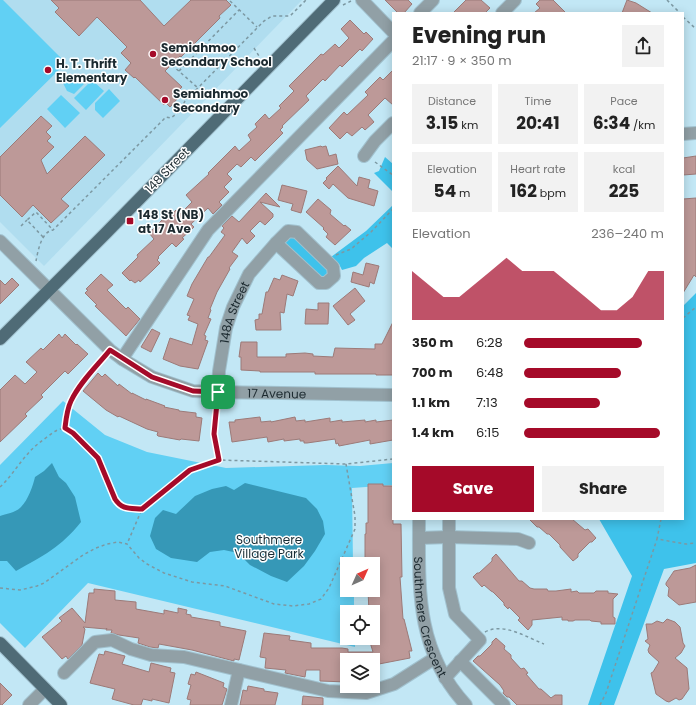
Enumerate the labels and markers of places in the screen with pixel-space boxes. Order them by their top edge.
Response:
place label: Semiahmoo Secondary School [161,39,272,70]
marker: Semiahmoo Secondary School [148,49,158,59]
place label: H. T. Thrift Elementary [56,55,128,86]
marker: H. T. Thrift Elementary [43,65,53,75]
place label: Semiahmoo Secondary [173,85,249,116]
marker: Semiahmoo Secondary [160,95,170,105]
place label: 148 St (NB) at 17 Ave [138,206,204,237]
marker: 148 St (NB) at 17 Ave [125,216,135,226]
pin [201,375,235,409]

